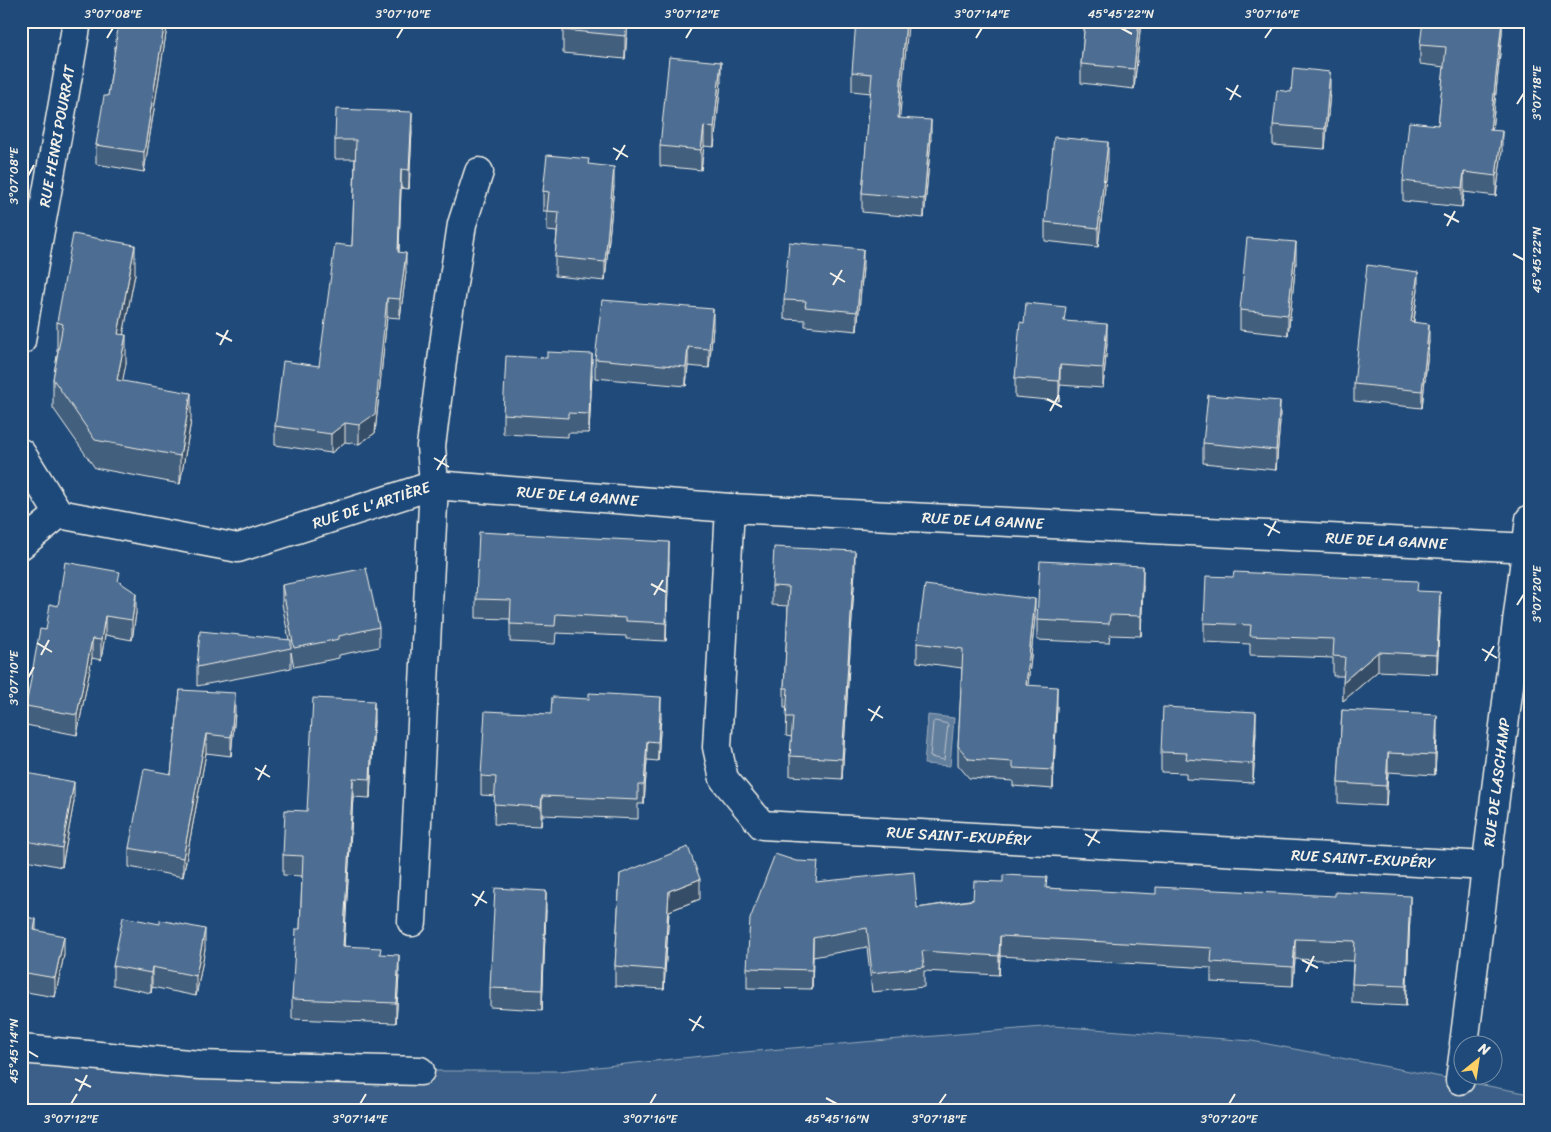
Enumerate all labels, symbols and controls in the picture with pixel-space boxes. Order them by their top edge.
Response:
text: 3°07'08"E [84,3,143,25]
text: 3°07'10"E [376,3,432,25]
text: 3°07'12"E [665,3,721,25]
text: 3°07'14"E [955,3,1011,25]
text: 45°45'22"N [1088,3,1155,25]
text: 3°07'16"E [1245,3,1300,25]
street label: RUE HENRI POURRAT [31,62,83,209]
text: 3°07'18"E [1526,64,1548,120]
text: 3°07'08"E [3,146,25,205]
text: 45°45'22"N [1526,226,1548,293]
street label: RUE DE L'ARTIÈRE [309,474,435,536]
street label: RUE DE LA GANNE [516,478,641,514]
street label: RUE DE LA GANNE [921,505,1046,537]
street label: RUE DE LA GANNE [1325,525,1449,557]
text: 3°07'20"E [1526,564,1548,622]
text: 3°07'10"E [3,649,25,706]
street label: RUE DE LASCHAMP [1476,716,1518,848]
street label: RUE SAINT-EXUPÉRY [886,819,1032,853]
street label: RUE SAINT-EXUPÉRY [1290,842,1437,876]
text: 45°45'14"N [3,1018,25,1084]
north arrow [1454,1034,1504,1084]
text: N [1473,1035,1495,1063]
text: 3°07'12"E [44,1108,100,1130]
text: 3°07'14"E [333,1108,389,1130]
text: 3°07'16"E [623,1108,678,1130]
text: 45°45'16"N [805,1108,870,1130]
text: 3°07'18"E [912,1108,968,1130]
text: 3°07'20"E [1201,1108,1259,1130]

